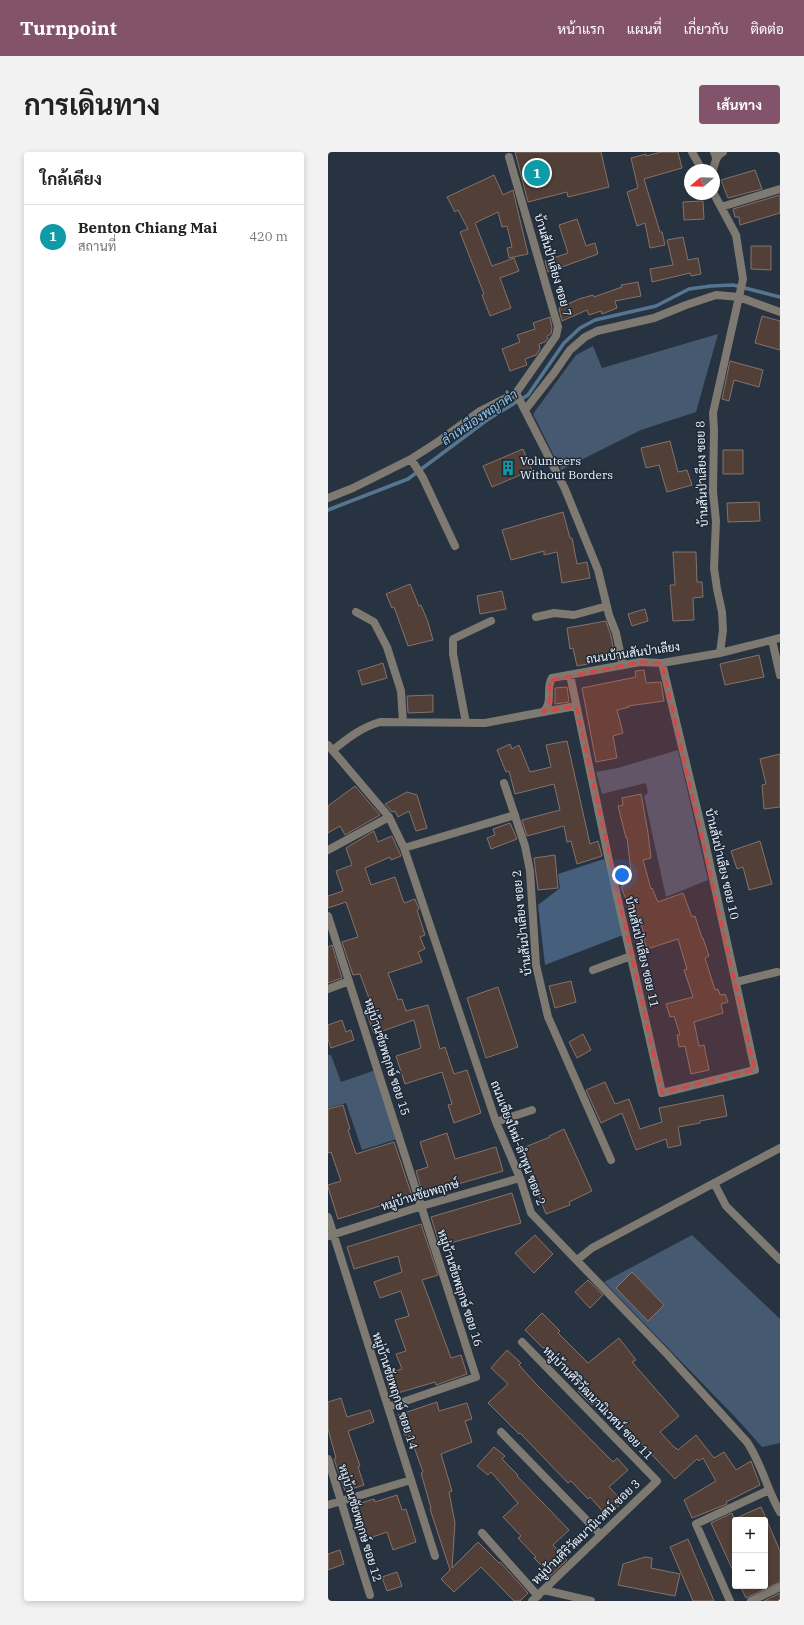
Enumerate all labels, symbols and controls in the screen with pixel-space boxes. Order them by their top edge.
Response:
text: Turnpoint [20,16,117,40]
text: หน้าแรก [557,20,605,38]
text: แผนที่ [627,20,662,38]
text: เกี่ยวกับ [684,20,728,38]
text: ติดต่อ [750,20,784,38]
button: เส้นทาง [699,85,780,124]
text: การเดินทาง [24,86,160,123]
pin: 1 [524,158,550,188]
north arrow [684,164,720,200]
text: ใกล้เคียง [40,168,102,190]
street label: บ้านสันป่าเลียง ซอย 7 [532,212,575,318]
text: Benton Chiang Mai [78,218,217,237]
text: 1 [49,228,57,245]
text: 420 m [249,228,288,245]
text: สถานที่ [78,238,116,255]
water label: ลำเหมืองพญาคำ [437,385,521,449]
street label: บ้านสันป่าเลียง ซอย 8 [692,421,711,528]
place label: Volunteers Without Borders [520,453,613,482]
building icon: Volunteers Without Borders [499,459,517,477]
street label: ถนนบ้านสันป่าเลียง [585,638,681,667]
street label: บ้านสันป่าเลียง ซอย 10 [702,807,743,921]
your location [612,865,632,885]
street label: บ้านสันป่าเลียง ซอย 2 [508,869,535,977]
street label: บ้านสันป่าเลียง ซอย 11 [622,895,663,1009]
street label: หมู่บ้านชัยพฤกษ์ ซอย 15 [361,996,413,1118]
street label: ถนนเชียงใหม่-ลำพูน ซอย 2 [487,1078,549,1208]
street label: หมู่บ้านชัยพฤกษ์ [379,1175,462,1214]
street label: หมู่บ้านชัยพฤกษ์ ซอย 16 [434,1227,486,1349]
street label: หมู่บ้านชัยพฤกษ์ ซอย 14 [369,1330,421,1452]
street label: หมู่บ้านศิริวัฒนานิเวศน์ ซอย 11 [539,1343,657,1463]
street label: หมู่บ้านชัยพฤกษ์ ซอย 12 [334,1462,386,1584]
street label: หมู่บ้านศิริวัฒนานิเวศน์ ซอย 3 [528,1476,644,1588]
map controls [732,1517,768,1589]
button: + [732,1517,768,1553]
button: − [732,1553,768,1589]

